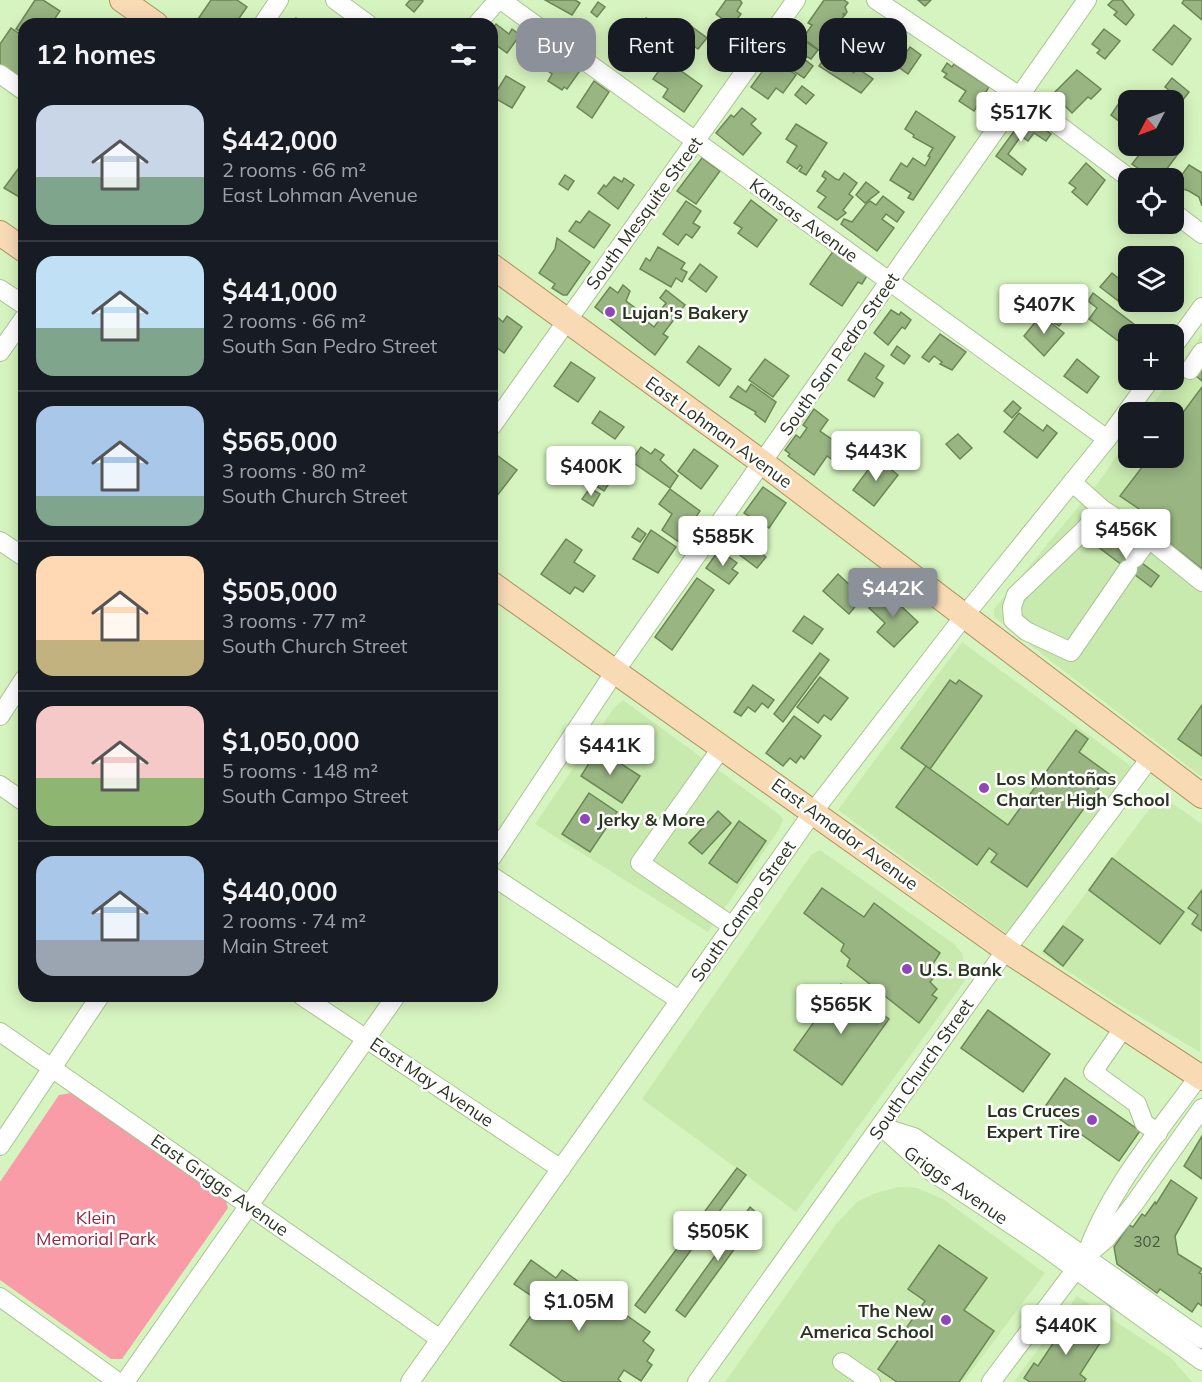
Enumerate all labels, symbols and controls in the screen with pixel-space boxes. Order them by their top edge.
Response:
chip: Buy [516,18,596,72]
chip: Rent [608,18,695,72]
chip: Filters [707,18,807,72]
chip: New [819,18,907,72]
text: 12 homes [36,38,156,71]
icon: filters [447,38,480,71]
north arrow [1118,90,1184,156]
map controls [1118,90,1184,468]
pin: $517K [979,92,1063,143]
text: $517K [990,99,1052,124]
text: $442,000 [222,124,338,157]
icon: home [84,129,156,201]
street label: South Mesquite Street [581,132,707,294]
text: 2 rooms · 66 m² [222,157,366,182]
button: locate [1118,168,1184,234]
street label: Kansas Avenue [745,173,863,267]
text: East Lohman Avenue [222,182,418,207]
button: layers [1118,246,1184,312]
street label: South San Pedro Street [774,268,904,440]
text: $441,000 [222,275,338,308]
icon: home [84,280,156,352]
pin: $407K [1002,284,1086,335]
text: $407K [1013,291,1075,316]
place label: Lujan's Bakery [622,301,748,324]
marker: Lujan's Bakery [603,305,617,319]
text: 2 rooms · 66 m² [222,308,366,333]
button: + [1118,324,1184,390]
text: South San Pedro Street [222,333,437,358]
street label: East Lohman Avenue [641,371,797,493]
button: − [1118,402,1184,468]
text: $565,000 [222,425,338,458]
icon: home [84,430,156,502]
pin: $443K [834,431,918,482]
text: $443K [845,438,907,463]
pin: $400K [549,446,633,497]
text: $400K [560,453,622,478]
text: 3 rooms · 80 m² [222,458,366,483]
text: South Church Street [222,483,408,508]
pin: $456K [1084,509,1168,560]
pin: $585K [681,516,765,567]
text: $456K [1095,516,1157,541]
text: $585K [692,523,754,548]
pin: $442K [851,568,935,619]
text: $505,000 [222,575,338,608]
text: $442K [862,575,924,600]
icon: home [84,580,156,652]
text: 3 rooms · 77 m² [222,608,366,633]
text: South Church Street [222,633,408,658]
text: $1,050,000 [222,725,360,758]
pin: $441K [568,725,652,776]
icon: home [84,730,156,802]
text: $441K [579,732,641,757]
text: 5 rooms · 148 m² [222,758,378,783]
place label: Los Montoñas Charter High School [996,767,1170,811]
street label: East Amador Avenue [767,773,923,895]
marker: Los Montoñas Charter High School [977,781,991,795]
text: South Campo Street [222,783,408,808]
place label: Jerky & More [597,808,705,831]
marker: Jerky & More [578,812,592,826]
street label: South Campo Street [686,836,800,986]
text: $440,000 [222,875,338,908]
icon: home [84,880,156,952]
text: 2 rooms · 74 m² [222,908,366,933]
text: Main Street [222,933,328,958]
place label: U.S. Bank [919,958,1003,981]
marker: U.S. Bank [900,962,914,976]
pin: $565K [799,984,883,1035]
text: $565K [810,991,872,1016]
street label: South Church Street [864,994,978,1144]
street label: East May Avenue [366,1032,498,1132]
place label: Las Cruces Expert Tire [986,1099,1080,1143]
marker: Las Cruces Expert Tire [1085,1113,1099,1127]
street label: East Griggs Avenue [147,1129,293,1241]
street label: Griggs Avenue [899,1141,1013,1229]
park label: Klein Memorial Park [36,1206,157,1250]
pin: $505K [676,1211,760,1262]
text: $505K [687,1218,749,1243]
house number: 302 [1133,1232,1161,1251]
pin: $1.05M [530,1281,628,1332]
text: $1.05M [544,1288,614,1313]
place label: The New America School [800,1299,934,1343]
pin: $440K [1024,1305,1108,1356]
text: $440K [1035,1312,1097,1337]
marker: The New America School [939,1313,953,1327]

